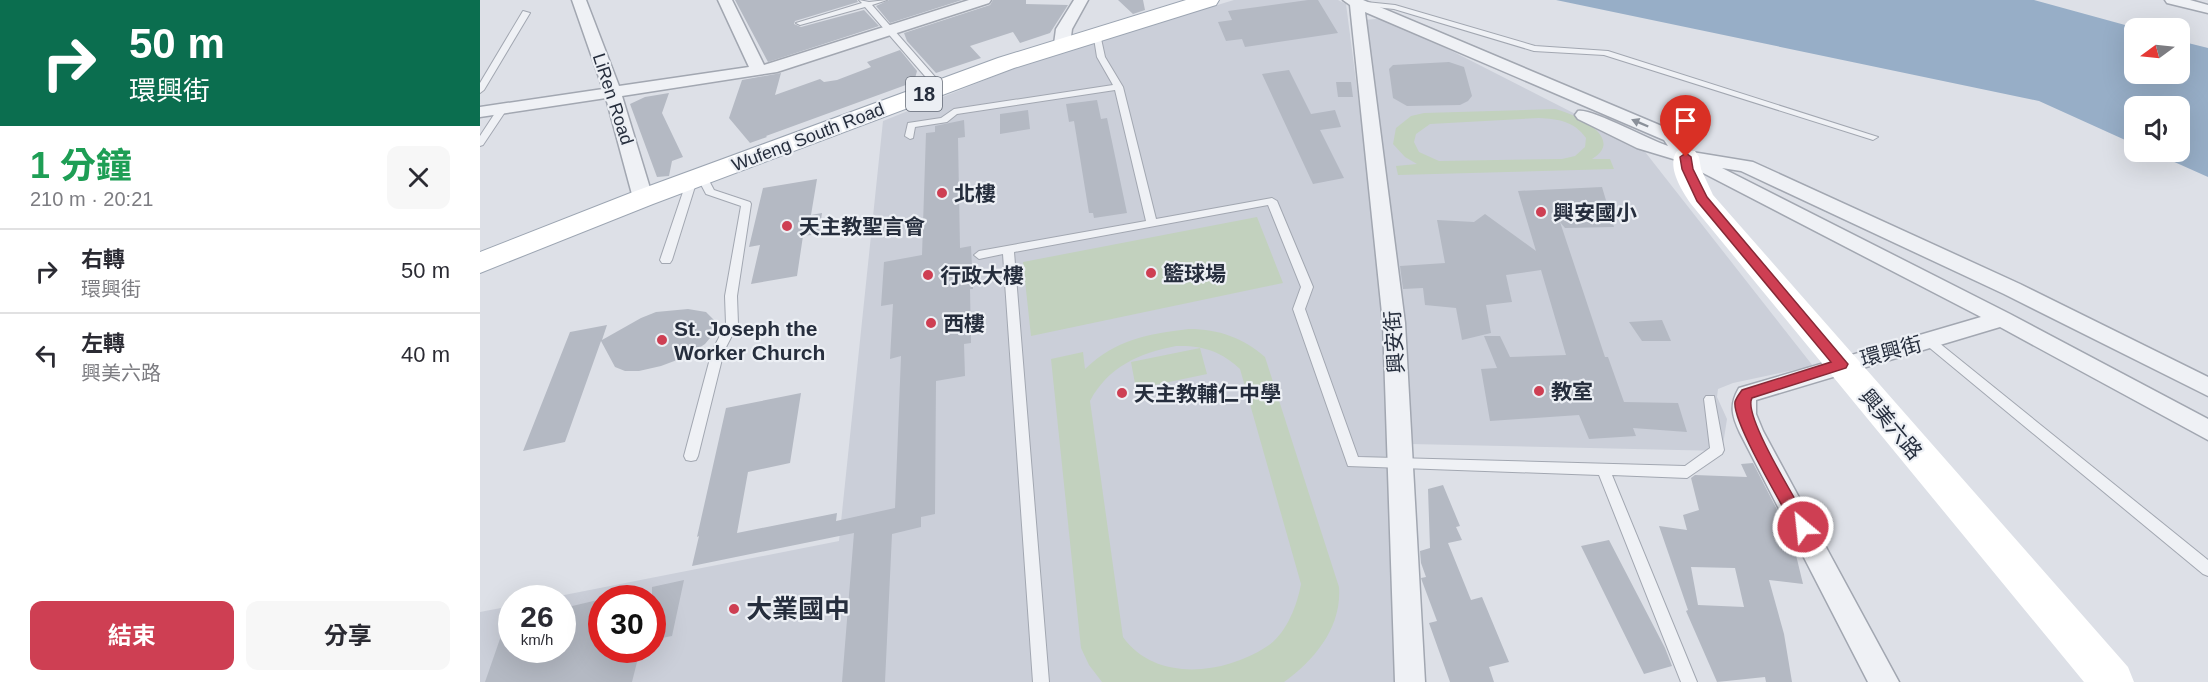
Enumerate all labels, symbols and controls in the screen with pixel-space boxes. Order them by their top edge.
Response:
north arrow [2124,18,2190,84]
map controls [2124,18,2190,162]
text: 50 m [129,20,225,67]
icon: right [30,24,108,102]
street label: LiRen Road [589,51,637,147]
text: 環興街 [129,76,210,106]
road number: 18 [906,77,942,111]
pin [1660,95,1711,157]
button: sound [2124,96,2190,162]
street label: Wufeng South Road [729,99,887,175]
icon: arrive [1669,104,1702,137]
one-way arrow [1631,118,1649,127]
text: 1 分鐘 [30,145,132,186]
button: close [387,146,450,209]
place label: 北樓 [954,182,996,205]
marker: 北樓 [935,186,949,200]
text: 210 m · 20:21 [30,188,153,210]
place label: 興安國小 [1553,201,1637,224]
marker: 興安國小 [1534,205,1548,219]
place label: 天主教聖言會 [799,215,925,238]
marker: 天主教聖言會 [780,219,794,233]
text: 右轉 [81,247,125,272]
icon: right [30,255,63,288]
text: 50 m [401,258,450,283]
place label: 籃球場 [1163,262,1226,285]
place label: 行政大樓 [940,264,1024,287]
marker: 籃球場 [1144,266,1158,280]
marker: 行政大樓 [921,268,935,282]
text: 環興街 [81,278,141,300]
street label: 興安街 [1380,310,1408,374]
place label: 西樓 [943,312,985,335]
marker: 西樓 [924,316,938,330]
place label: St. Joseph the Worker Church [674,317,825,364]
text: 左轉 [81,331,125,356]
street label: 環興街 [1858,332,1924,370]
marker: St. Joseph the Worker Church [655,333,669,347]
icon: left [30,339,63,372]
text: 40 m [401,342,450,367]
text: 興美六路 [81,362,161,384]
place label: 教室 [1551,380,1593,403]
place label: 天主教輔仁中學 [1134,382,1281,405]
marker: 教室 [1532,384,1546,398]
street label: 興美六路 [1855,384,1927,464]
marker: 天主教輔仁中學 [1115,386,1129,400]
position arrow [1771,495,1835,559]
speed limit sign: 30 [588,585,666,663]
place label: 大業國中 [746,594,850,624]
text: 26 [520,600,554,633]
button: 結束 [30,601,234,670]
button: 分享 [246,601,450,670]
marker: 大業國中 [727,602,741,616]
text: km/h [521,631,553,648]

